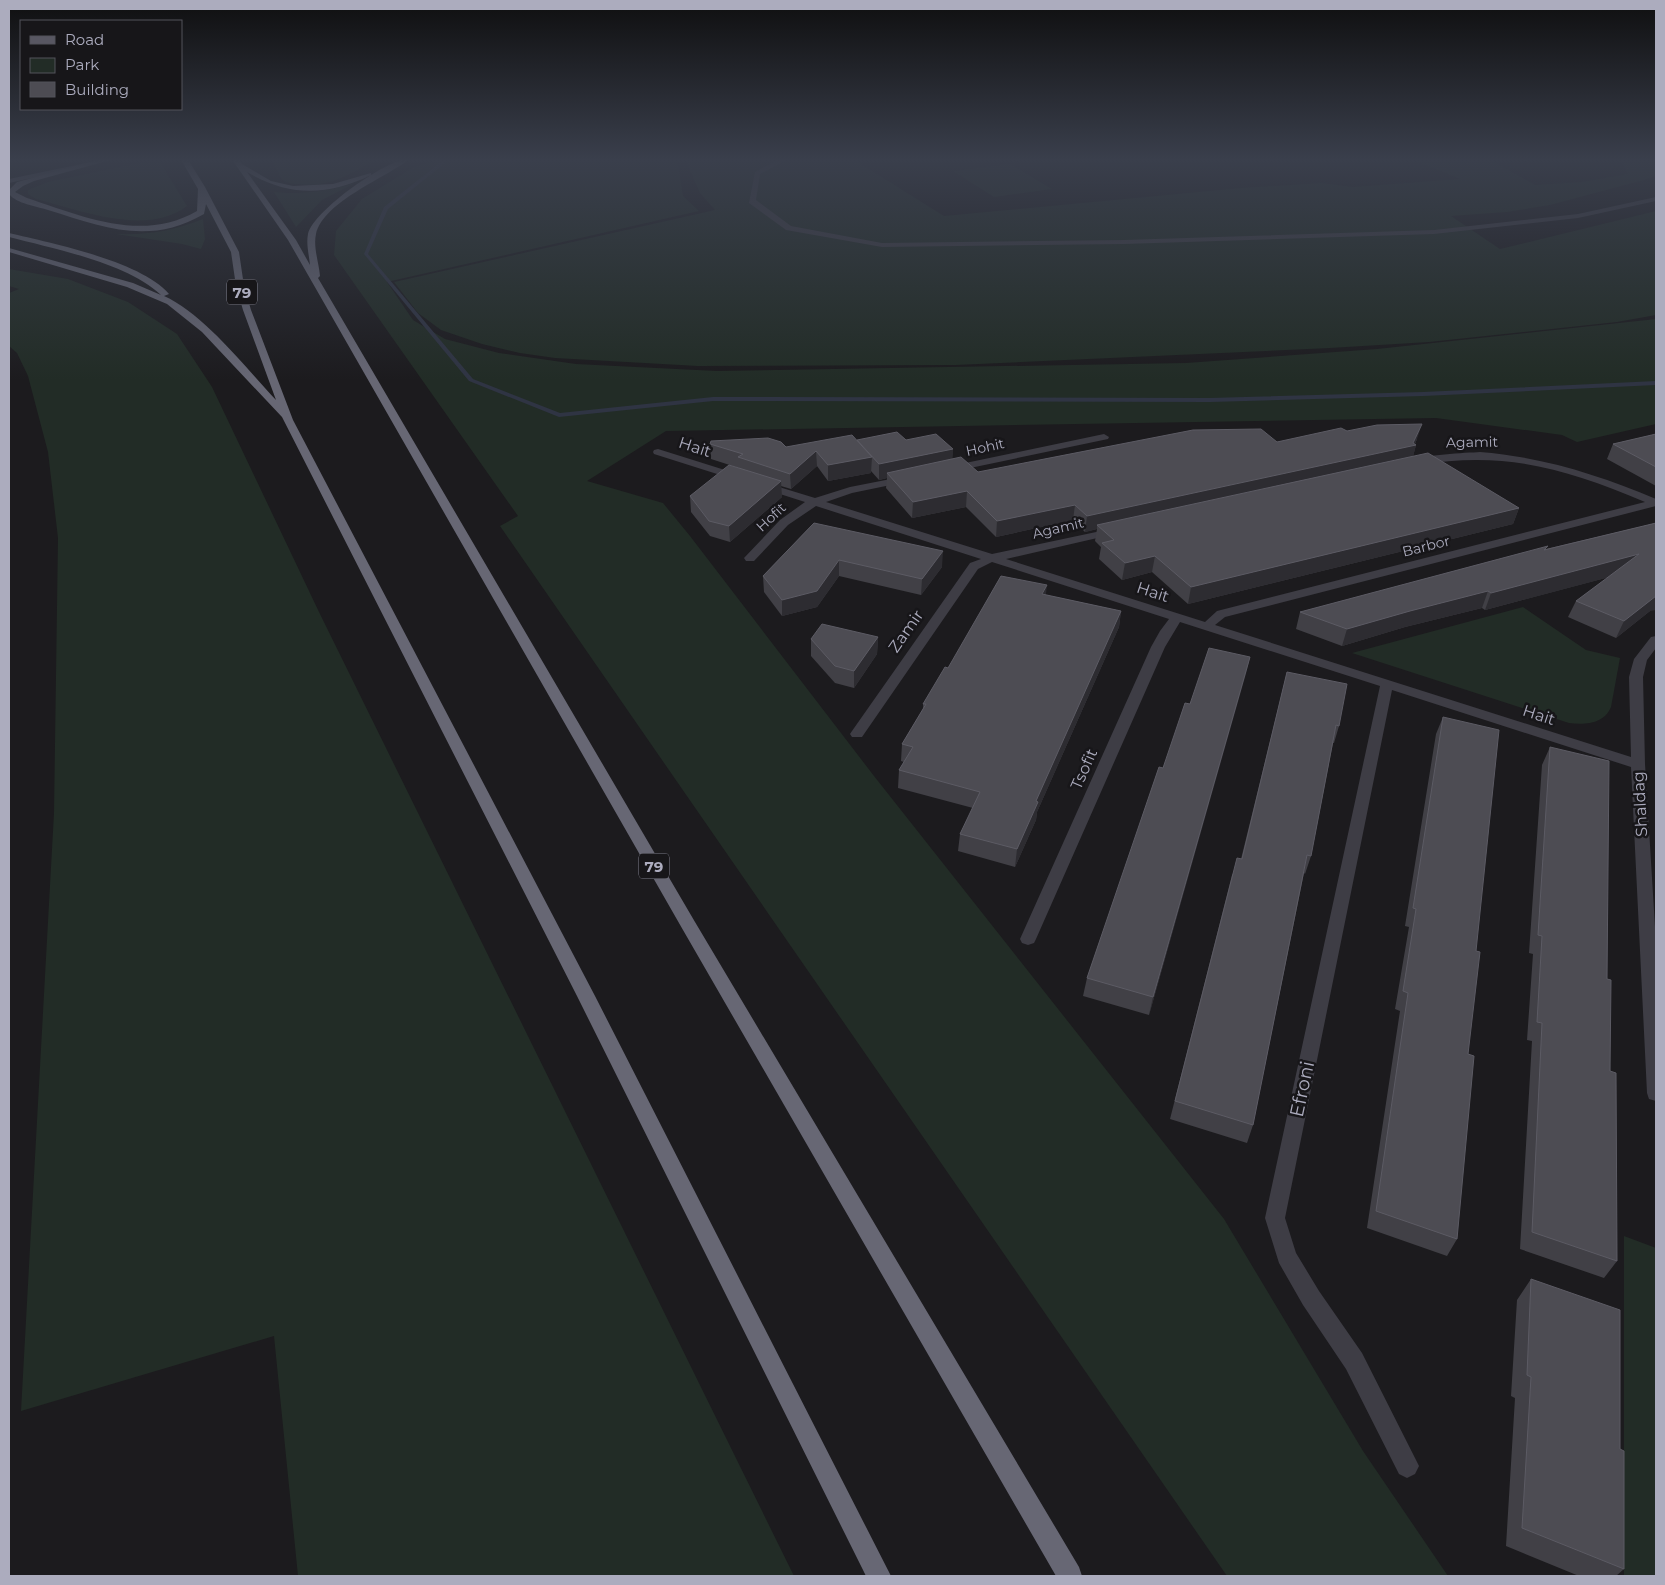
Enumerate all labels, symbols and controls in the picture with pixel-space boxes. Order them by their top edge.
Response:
legend [20,20,182,110]
text: Road [65,30,104,49]
text: Park [65,55,99,74]
text: Building [65,80,129,99]
road number: 79 [227,280,257,304]
street label: Hait [676,433,714,461]
street label: Agamit [1446,433,1498,451]
street label: Hohit [964,434,1006,460]
street label: Hofit [752,498,790,535]
street label: Agamit [1031,513,1086,543]
street label: Barbor [1400,531,1452,561]
street label: Hait [1134,578,1172,606]
street label: Zamir [885,606,927,656]
street label: Hait [1520,701,1558,729]
street label: Tsofit [1067,745,1102,792]
street label: Shaldag [1629,771,1651,837]
road number: 79 [639,854,669,878]
street label: Efroni [1285,1059,1319,1119]

